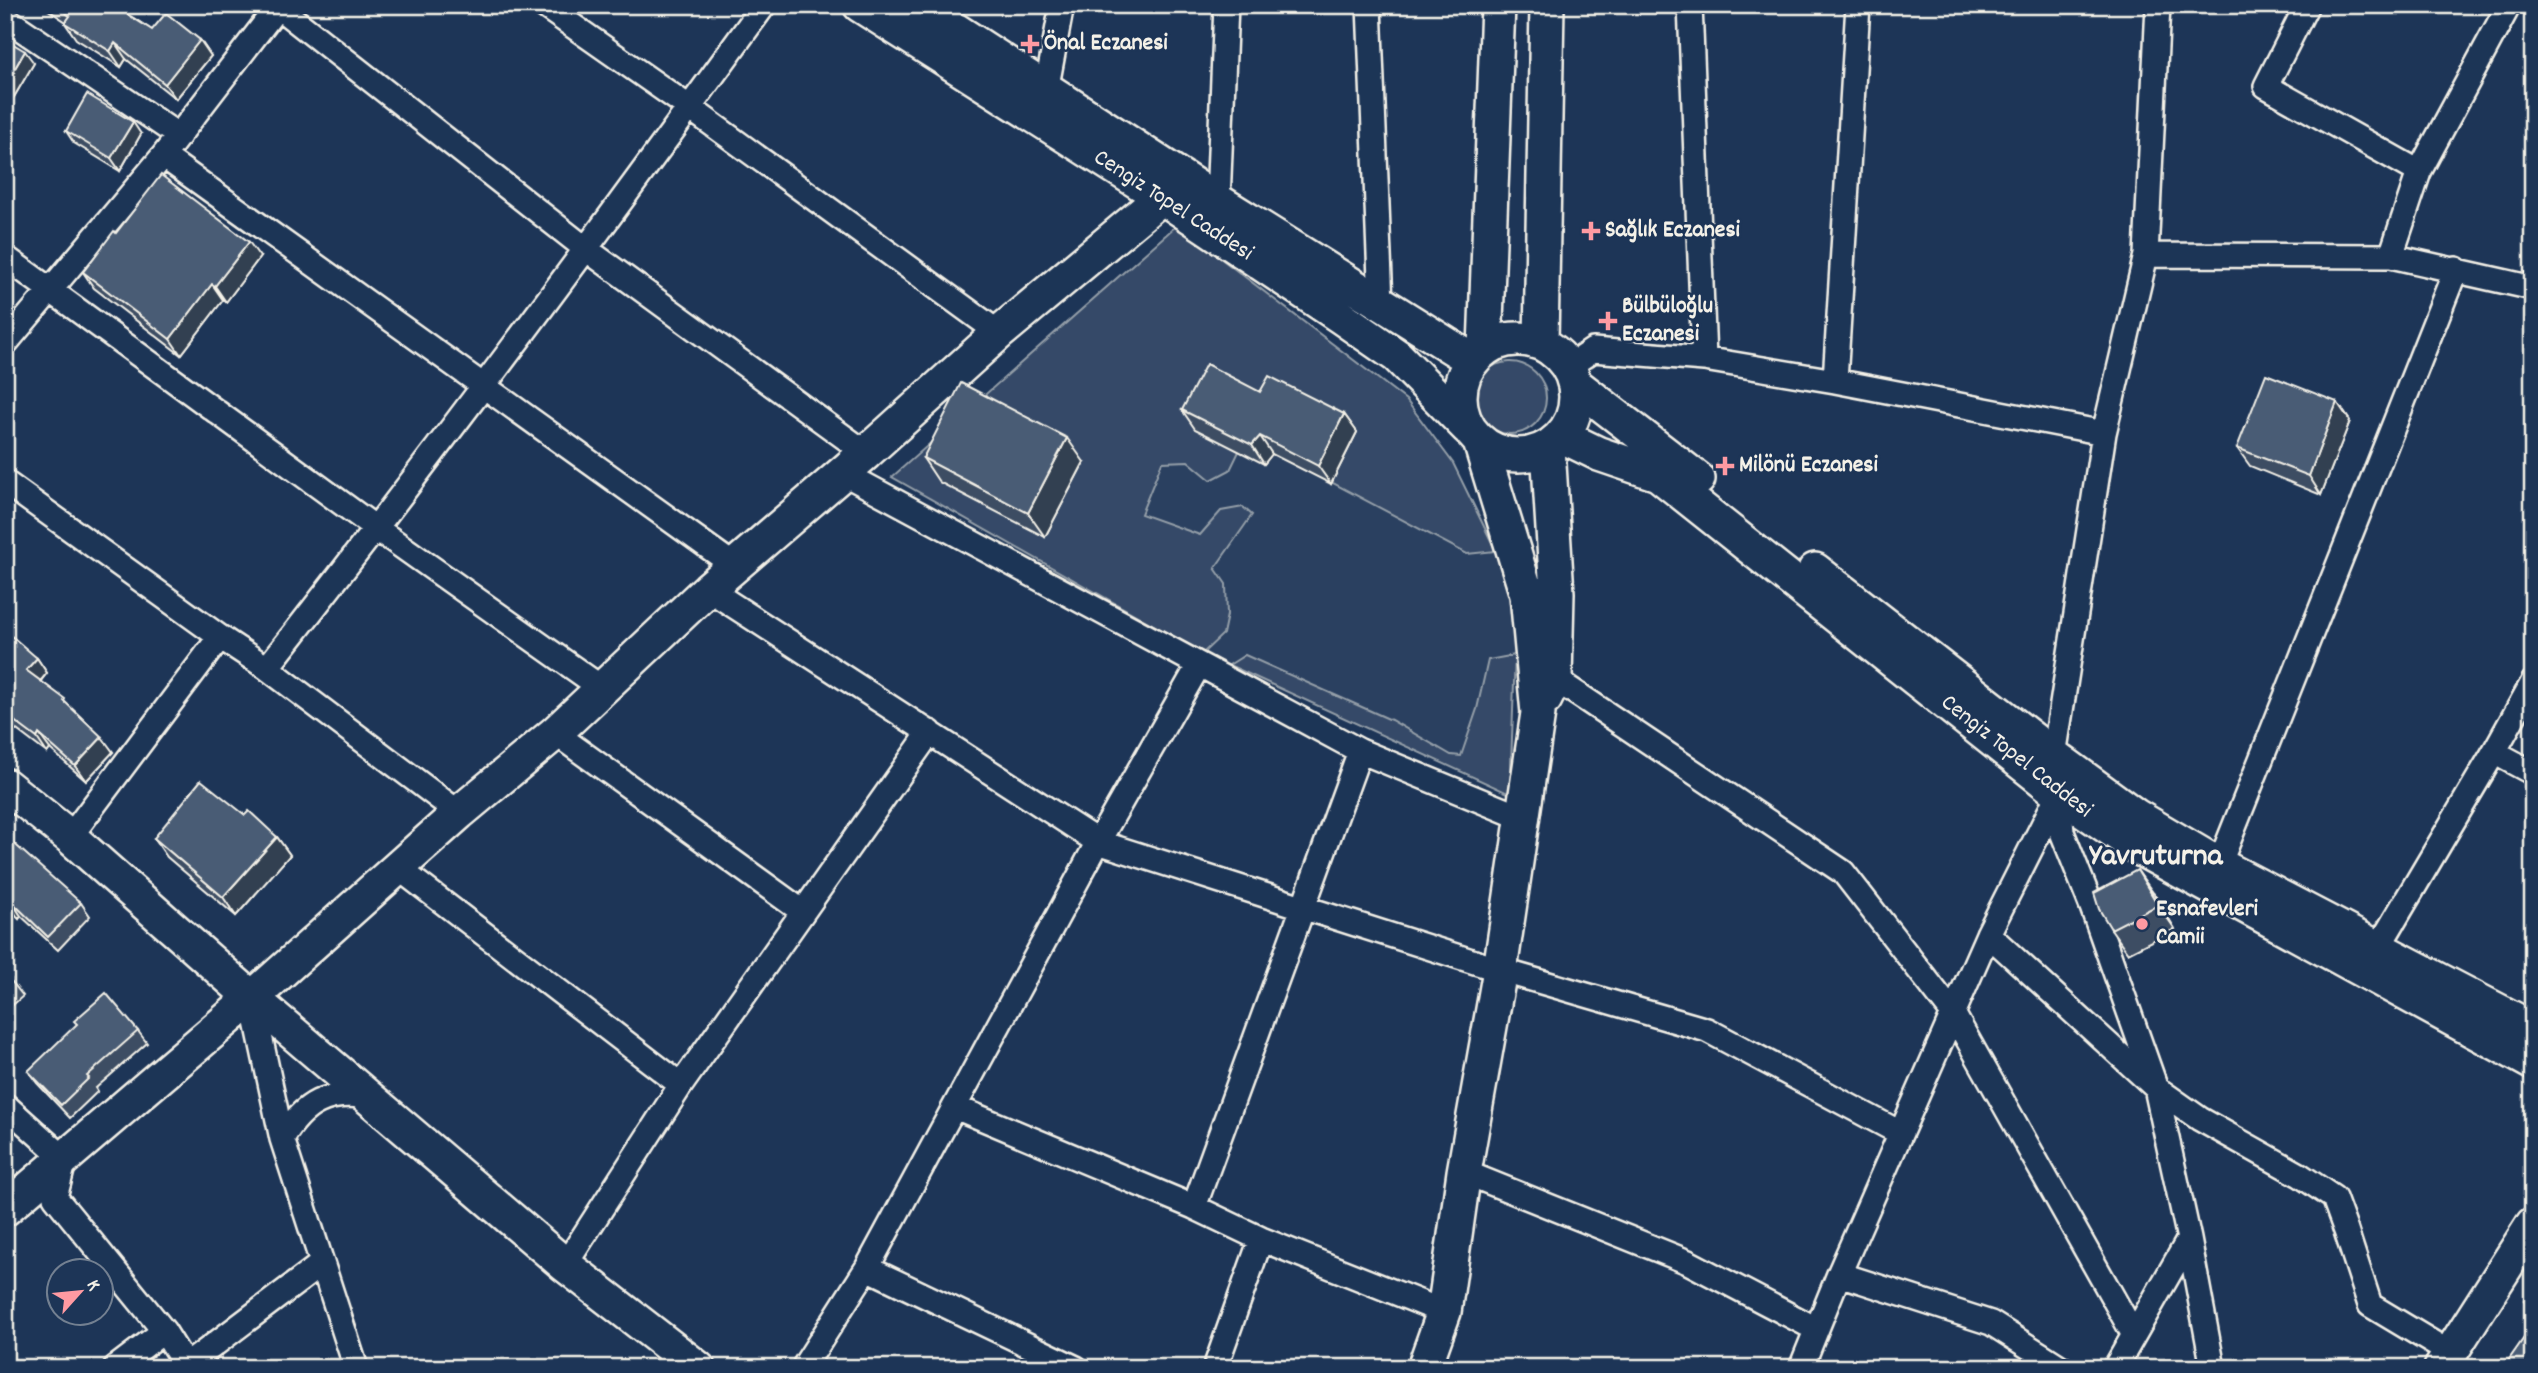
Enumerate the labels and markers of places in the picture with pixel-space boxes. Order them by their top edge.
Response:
place label: Önal Eczanesi [1044,27,1168,61]
marker: Önal Eczanesi [1022,36,1038,52]
place label: Sağlık Eczanesi [1605,214,1740,248]
marker: Sağlık Eczanesi [1583,223,1599,239]
place label: Bülbüloğlu Eczanesi [1622,290,1713,352]
marker: Bülbüloğlu Eczanesi [1600,313,1616,329]
place label: Milönü Eczanesi [1739,449,1878,483]
marker: Milönü Eczanesi [1717,458,1733,474]
place label: Esnafevleri Camii [2156,893,2259,955]
marker: Esnafevleri Camii [2134,916,2150,932]

